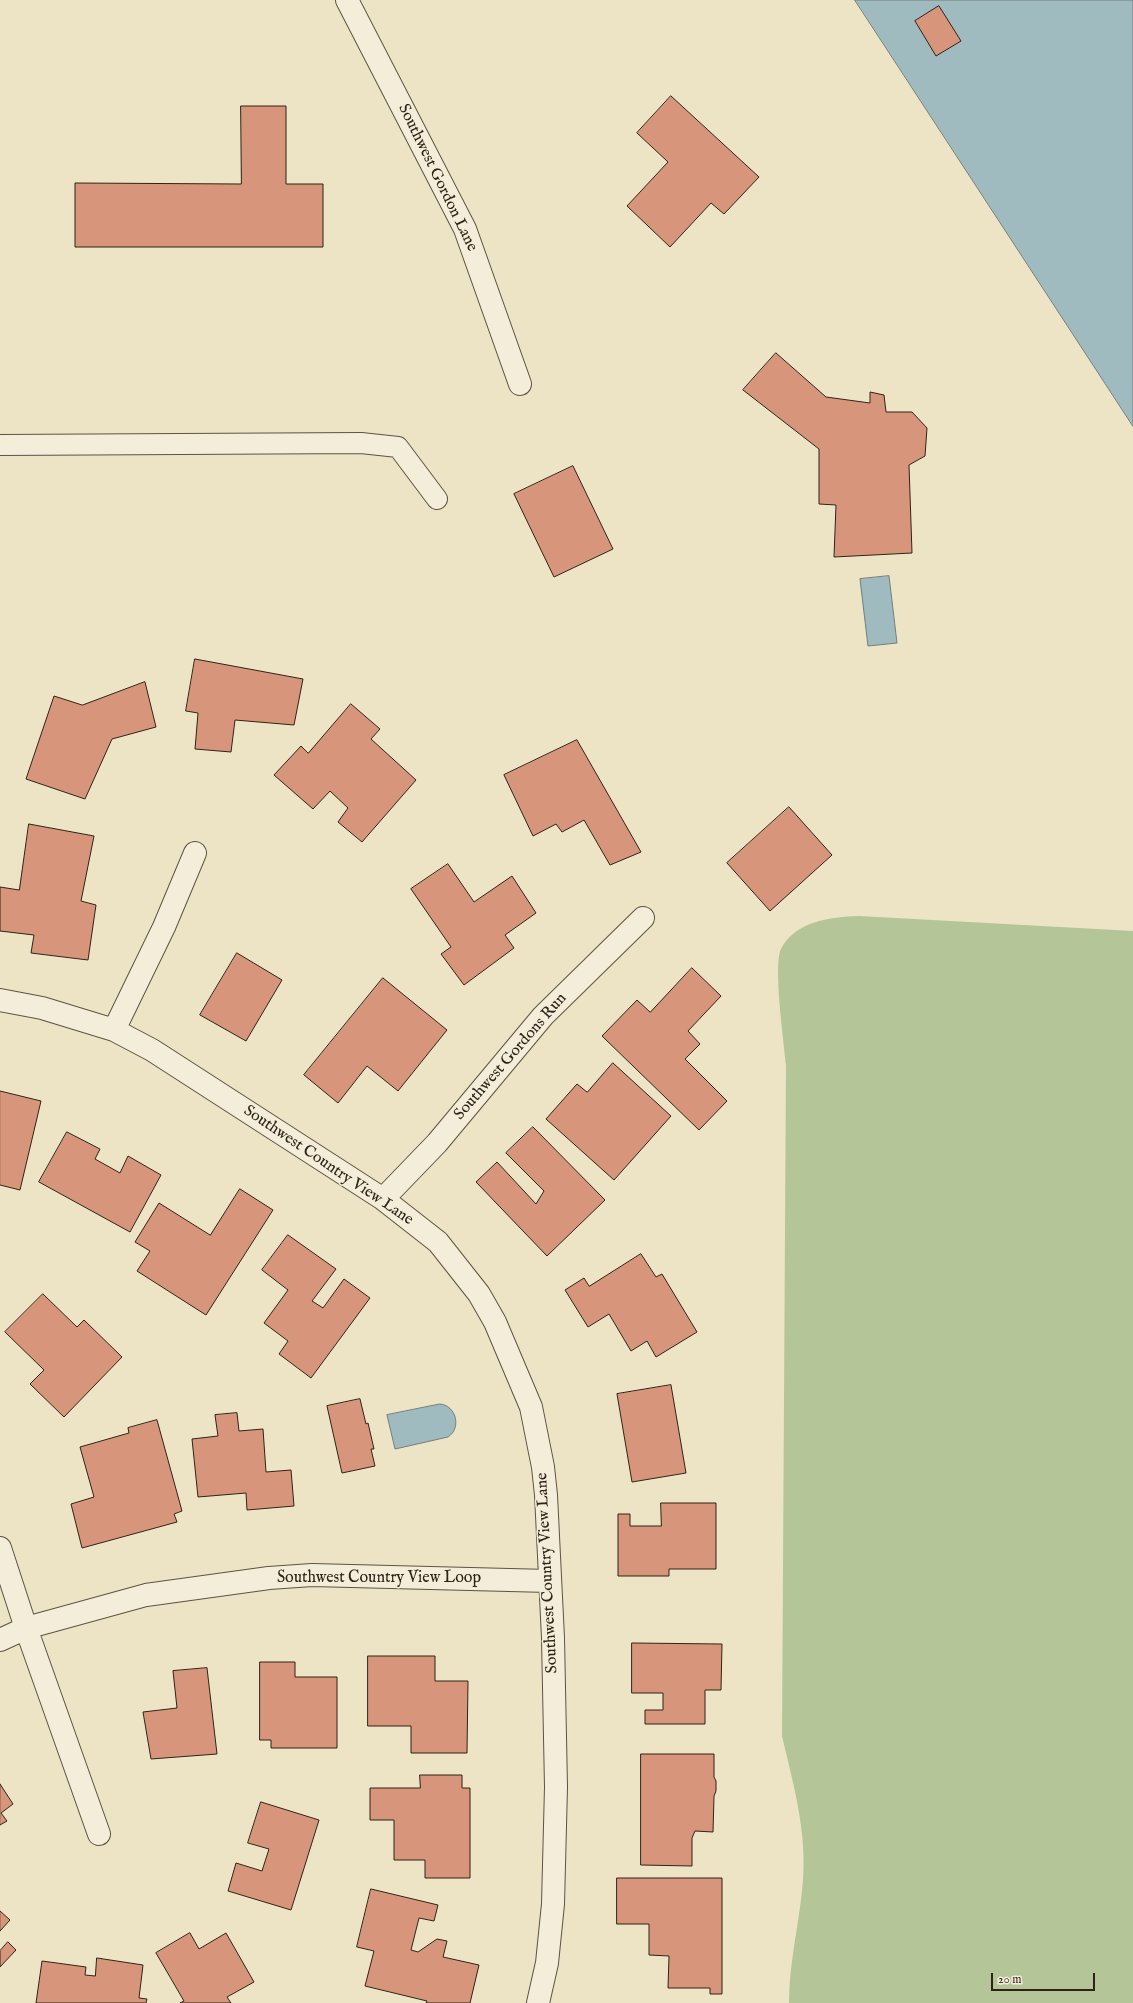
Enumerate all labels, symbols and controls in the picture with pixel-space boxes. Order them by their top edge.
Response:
street label: Southwest Gordon Lane [393,101,481,255]
street label: Southwest Gordons Run [451,990,571,1124]
street label: Southwest Country View Lane [239,1102,417,1230]
street label: Southwest Country View Lane [533,1472,563,1674]
street label: Southwest Country View Loop [277,1569,481,1589]
scale bar [993,1965,1097,1991]
text: 20 m [998,1972,1021,1987]

